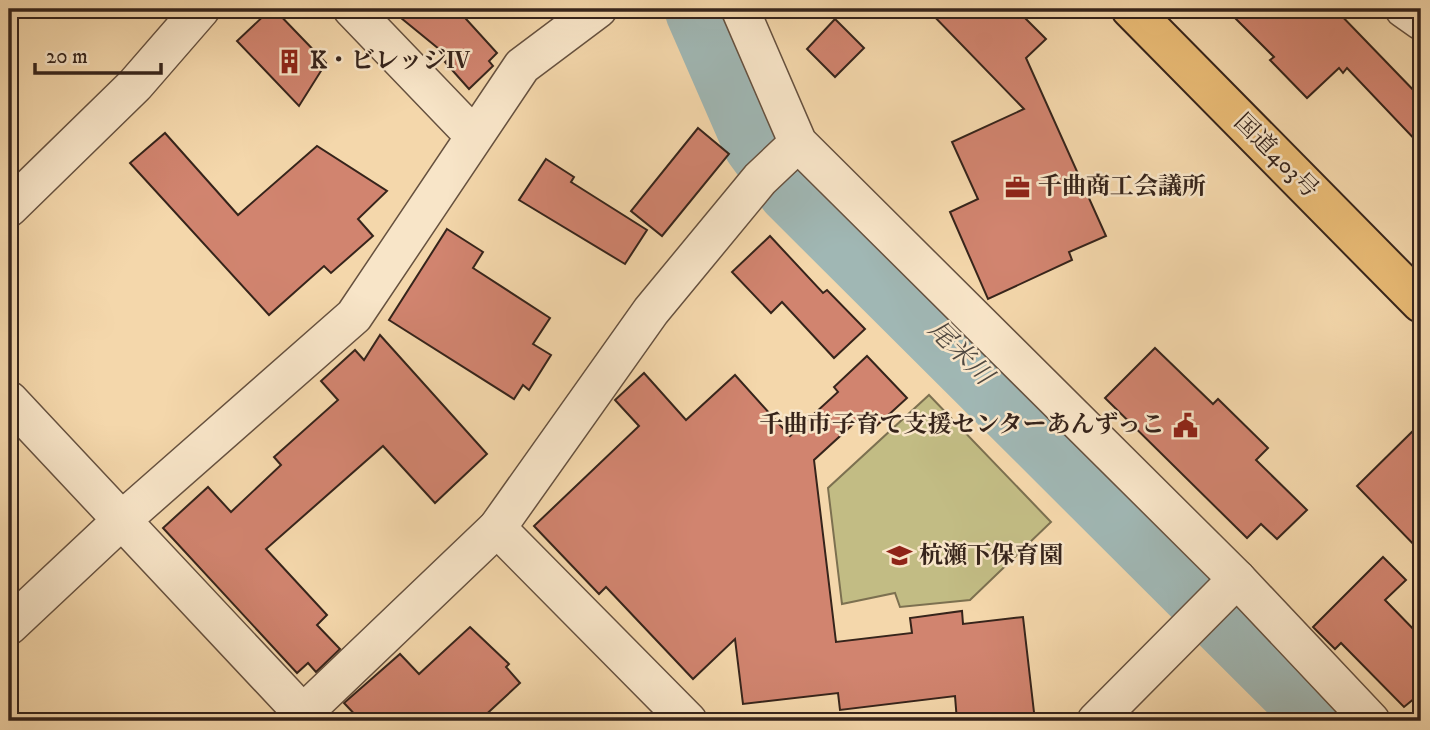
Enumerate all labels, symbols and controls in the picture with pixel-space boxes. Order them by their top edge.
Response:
scale bar [35,32,161,76]
text: 20 m [46,44,88,70]
place label: K・ビレッジⅣ [310,46,471,76]
building icon: K・ビレッジⅣ [276,47,304,75]
street label: 国道403号 [1227,107,1325,205]
place label: 千曲商工会議所 [1038,172,1206,202]
office icon: 千曲商工会議所 [1004,173,1032,201]
water label: 尾米川 [921,314,1001,394]
place label: 千曲市子育て支援センターあんずっこ [759,410,1165,440]
public building icon: 千曲市子育て支援センターあんずっこ [1171,411,1199,439]
place label: 杭瀬下保育園 [919,541,1063,571]
school or university icon: 杭瀬下保育園 [885,542,913,570]

